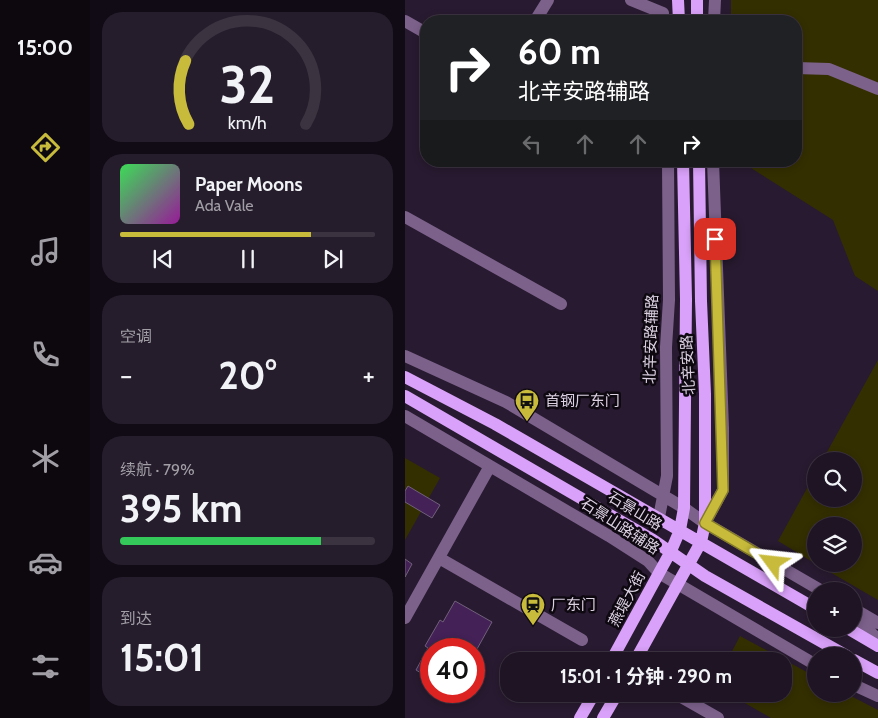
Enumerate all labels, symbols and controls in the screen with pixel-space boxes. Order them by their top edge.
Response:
text: 60 m [518,30,601,73]
text: 15:00 [17,34,73,61]
icon: right [435,35,500,100]
text: 32 [220,53,275,116]
text: 北辛安路辅路 [518,78,650,105]
text: km/h [228,112,267,133]
icon: directions [28,130,63,165]
icon: left [518,130,546,158]
icon: ahead [571,130,599,158]
icon: ahead [624,130,652,158]
icon: right [677,130,705,158]
text: Paper Moons [195,173,303,196]
text: Ada Vale [195,196,254,215]
pin [694,218,736,260]
icon: arrive [701,225,729,253]
icon: music [28,234,63,269]
icon: previous [149,245,177,273]
icon: pause [234,245,262,273]
icon: next [319,245,347,273]
street label: 北辛安路辅路 [640,294,662,384]
text: 空调 [120,327,152,346]
street label: 北辛安路 [677,335,699,395]
icon: phone [28,337,63,372]
text: 20° [219,352,276,399]
text: − [120,358,132,392]
text: + [363,358,375,392]
bus stop icon: 首钢厂东门 [514,388,540,422]
place label: 首钢厂东门 [545,392,620,410]
icon: climate [28,441,63,476]
map controls [807,452,862,702]
button: search [807,452,862,507]
text: 续航 · 79% [120,460,195,479]
text: 395 km [120,485,242,532]
street label: 石景山路 [605,488,665,534]
street label: 石景山路辅路 [577,494,663,558]
button: layers [807,517,862,572]
position arrow [746,536,798,588]
icon: car [28,545,63,580]
street label: 燕堤大街 [605,568,649,630]
button: + [807,582,862,637]
station icon: 厂东门 [520,592,546,626]
place label: 厂东门 [551,596,596,614]
text: 到达 [120,609,152,628]
text: 15:01 [120,634,204,681]
speed limit sign: 40 [420,638,485,703]
button: − [807,647,862,702]
icon: filters [28,649,63,684]
text: 15:01 · 1 分钟 · 290 m [560,665,732,688]

